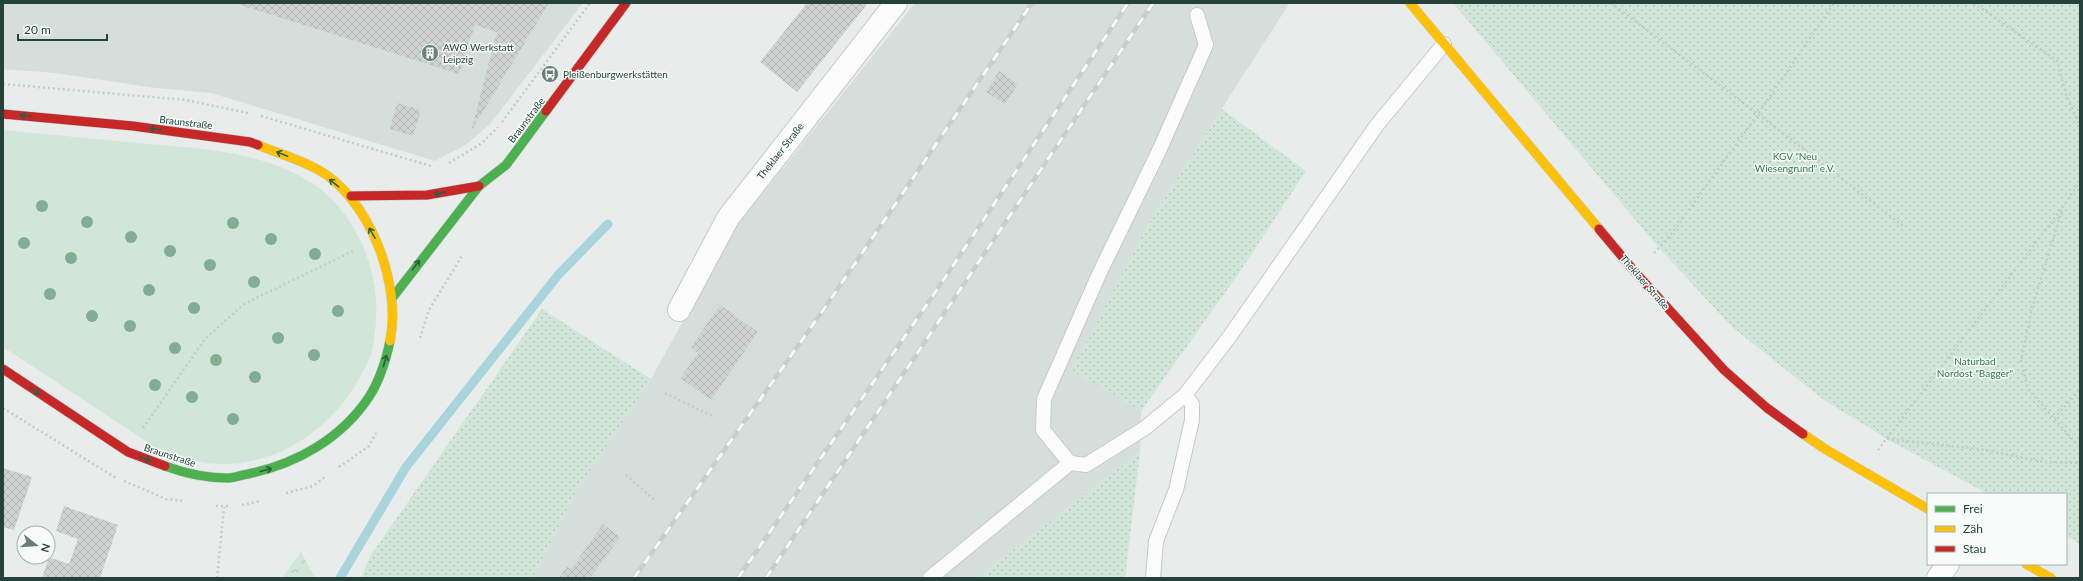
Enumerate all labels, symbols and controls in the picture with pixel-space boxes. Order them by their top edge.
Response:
scale bar [18,16,107,42]
text: 20 m [24,22,51,37]
place label: AWO Werkstatt Leipzig [443,41,514,65]
building icon: AWO Werkstatt Leipzig [420,43,440,63]
bus stop icon: Pleißenburgwerkstätten [540,64,560,84]
place label: Pleißenburgwerkstätten [563,68,668,80]
street label: Braunstraße [505,95,547,145]
one-way arrow [20,113,33,120]
street label: Braunstraße [159,113,213,131]
street label: Theklaer Straße [754,120,806,182]
one-way arrow [149,125,162,133]
one-way arrow [276,150,288,158]
park label: KGV "Neu Wiesengrund" e.V. [1755,150,1835,174]
one-way arrow [329,178,340,187]
one-way arrow [434,189,447,197]
one-way arrow [368,227,376,239]
street label: Theklaer Straße [1618,252,1672,312]
one-way arrow [412,260,420,271]
one-way arrow [382,355,389,368]
park label: Naturbad Nordost "Bagger" [1937,355,2013,379]
one-way arrow [29,387,40,395]
street label: Braunstraße [143,441,197,469]
one-way arrow [139,456,152,463]
one-way arrow [259,466,272,473]
legend [1927,493,2067,565]
text: Frei [1963,501,1983,516]
text: Zäh [1963,521,1983,536]
north arrow [16,525,56,565]
text: Stau [1963,541,1986,556]
text: N [39,542,53,554]

